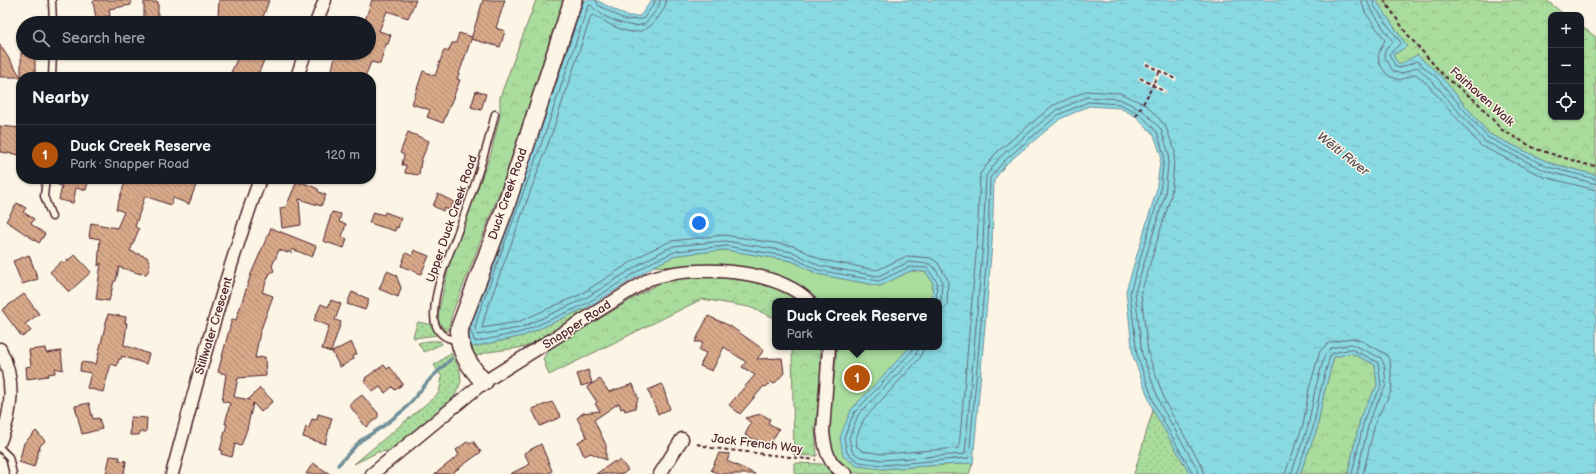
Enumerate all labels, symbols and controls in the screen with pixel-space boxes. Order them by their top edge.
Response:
map controls [1548,12,1584,120]
button: + [1548,12,1584,48]
search box [16,16,376,60]
icon: search [30,27,52,49]
text: Search here [62,29,145,48]
button: − [1548,48,1584,84]
street label: Fairhaven Walk [1446,64,1518,130]
button: locate [1548,84,1584,120]
text: Nearby [32,88,89,108]
water label: Wēiti River [1314,129,1373,180]
text: Duck Creek Reserve [70,137,211,156]
street label: Duck Creek Road [485,146,531,242]
text: 1 [42,147,48,163]
text: 120 m [325,147,360,163]
street label: Upper Duck Creek Road [423,153,481,284]
text: Park · Snapper Road [70,156,189,172]
your location [689,213,709,233]
street label: Stillwater Crescent [192,275,236,377]
street label: Snapper Road [540,297,614,353]
popup [772,298,942,350]
text: Duck Creek Reserve [787,307,927,326]
text: Park [787,326,813,342]
pin: 1 [844,363,870,393]
street label: Jack French Way [711,431,804,457]

